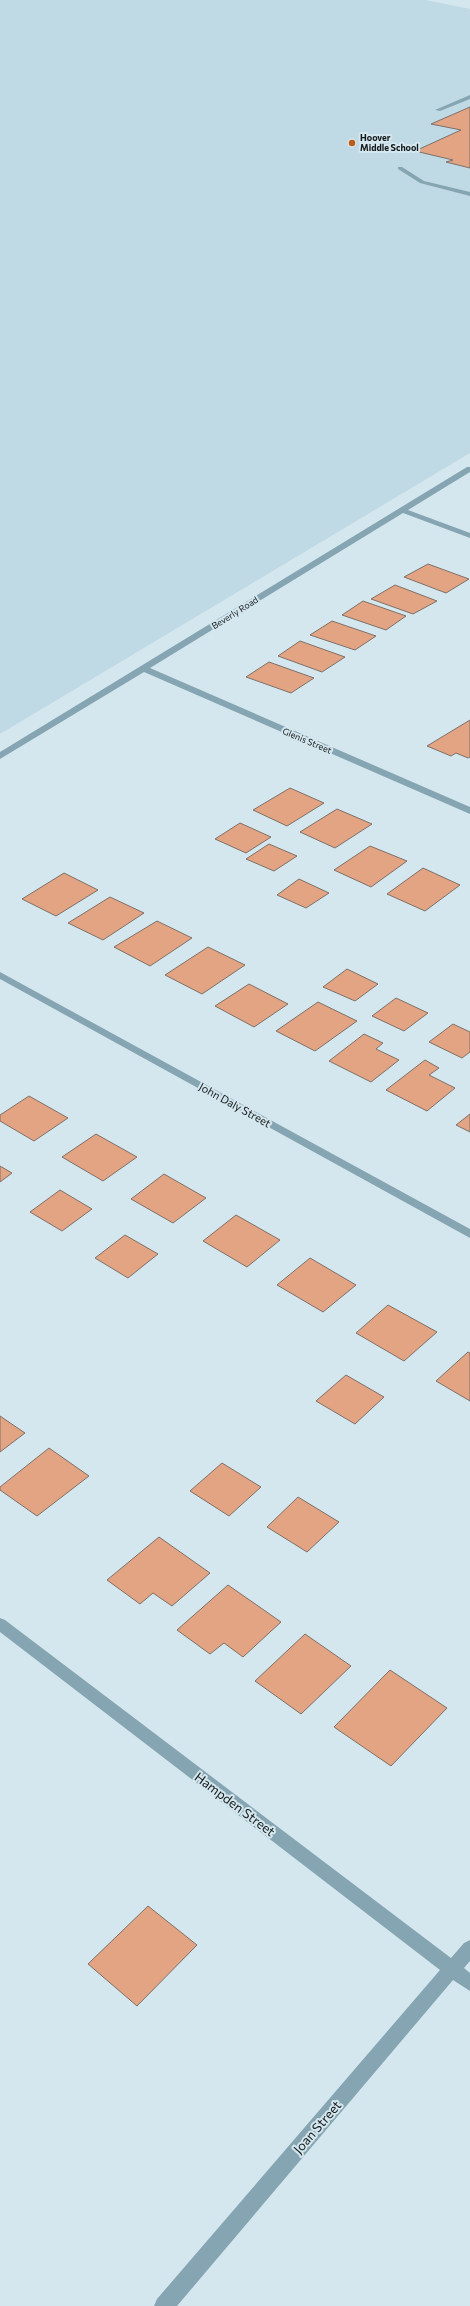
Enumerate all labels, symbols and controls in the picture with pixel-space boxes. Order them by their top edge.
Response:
place label: Hoover Middle School [360,132,419,153]
marker: Hoover Middle School [347,138,357,148]
street label: Beverly Road [209,594,260,631]
street label: Glenis Street [281,725,334,756]
street label: John Daly Street [197,1079,274,1131]
street label: Hampden Street [192,1769,278,1839]
street label: Joan Street [290,2097,344,2157]

